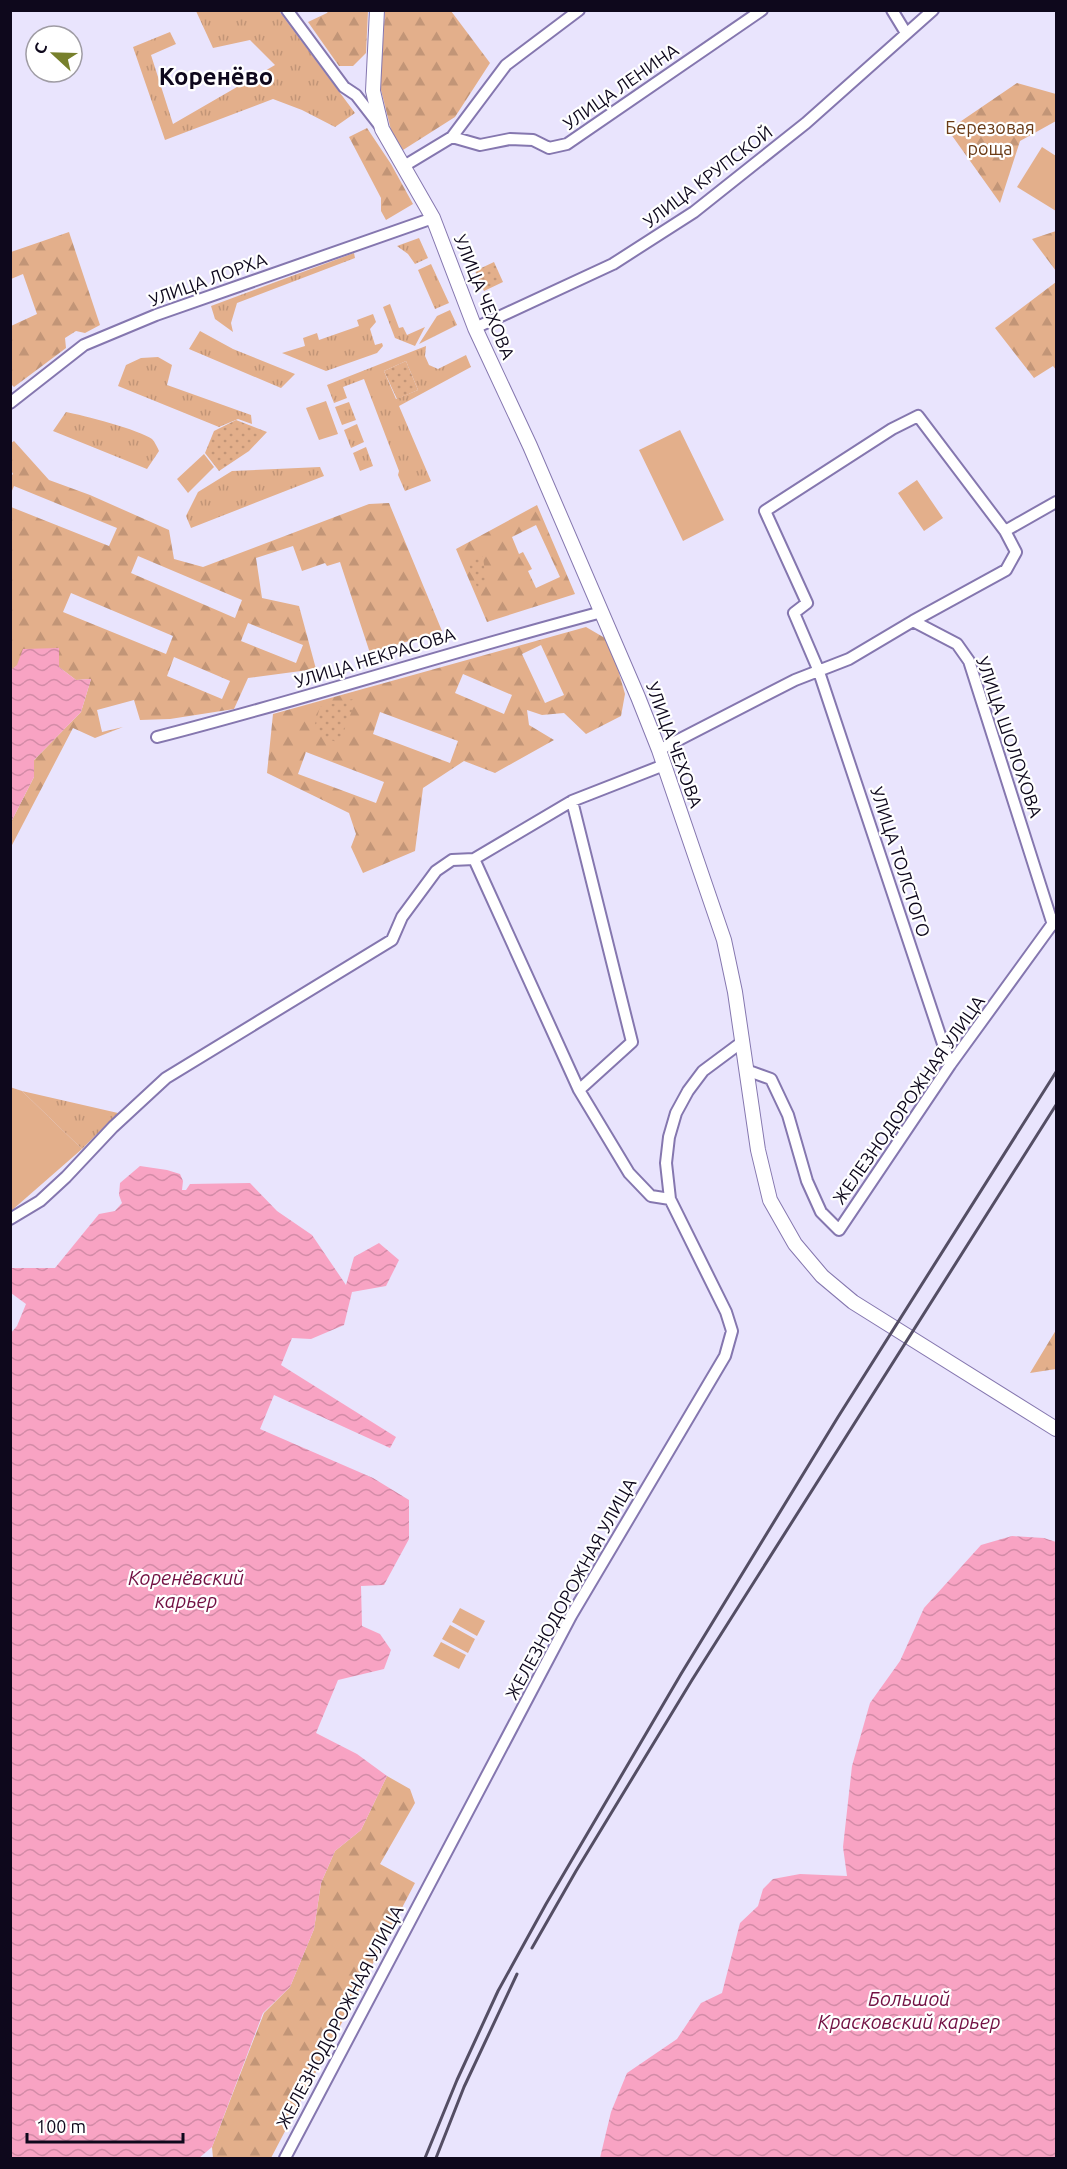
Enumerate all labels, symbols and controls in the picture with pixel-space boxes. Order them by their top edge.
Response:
north arrow [24,24,84,84]
street label: УЛИЦА ЛЕНИНА [559,39,682,133]
text: С [30,40,50,56]
district label: Коренёво [159,63,273,90]
park label: Березовая роща [945,117,1035,158]
street label: УЛИЦА КРУПСКОЙ [639,121,776,231]
street label: УЛИЦА ЧЕХОВА [451,231,519,362]
street label: УЛИЦА ЛОРХА [146,248,270,310]
street label: УЛИЦА НЕКРАСОВА [292,623,458,691]
street label: УЛИЦА ШОЛОХОВА [973,654,1047,820]
street label: УЛИЦА ЧЕХОВА [643,679,707,811]
street label: УЛИЦА ТОЛСТОГО [867,784,935,939]
street label: ЖЕЛЕЗНОДОРОЖНАЯ УЛИЦА [828,991,988,1208]
street label: ЖЕЛЕЗНОДОРОЖНАЯ УЛИЦА [501,1474,640,1703]
water label: Коренёвский карьер [128,1566,244,1612]
street label: ЖЕЛЕЗНОДОРОЖНАЯ УЛИЦА [272,1901,407,2132]
water label: Большой Красковский карьер [818,1987,1000,2033]
scale bar [27,2106,183,2144]
text: 100 m [36,2116,86,2136]

